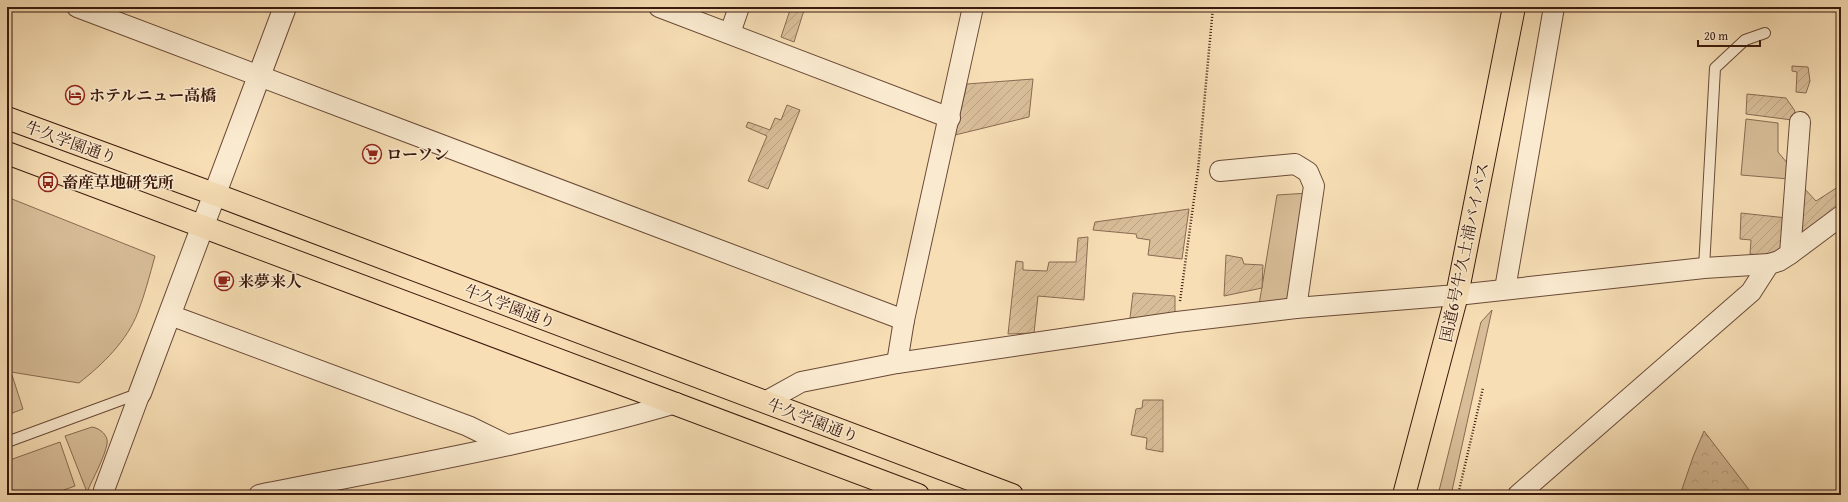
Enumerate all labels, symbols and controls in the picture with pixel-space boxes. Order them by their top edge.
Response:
scale bar [1698,22,1760,48]
text: 20 m [1704,27,1728,44]
place label: ホテルニュー高橋 [89,83,216,107]
hotel icon: ホテルニュー高橋 [64,84,86,106]
street label: 牛久学園通り [22,114,120,170]
place label: ローソン [386,142,449,166]
supermarket icon: ローソン [361,143,383,165]
street label: 国道6号牛久土浦バイパス [1433,160,1495,344]
place label: 畜産草地研究所 [62,170,174,194]
bus stop icon: 畜産草地研究所 [37,171,59,193]
place label: 来夢来人 [238,269,302,293]
cafe icon: 来夢来人 [213,270,235,292]
street label: 牛久学園通り [461,278,559,334]
street label: 牛久学園通り [764,392,862,448]

